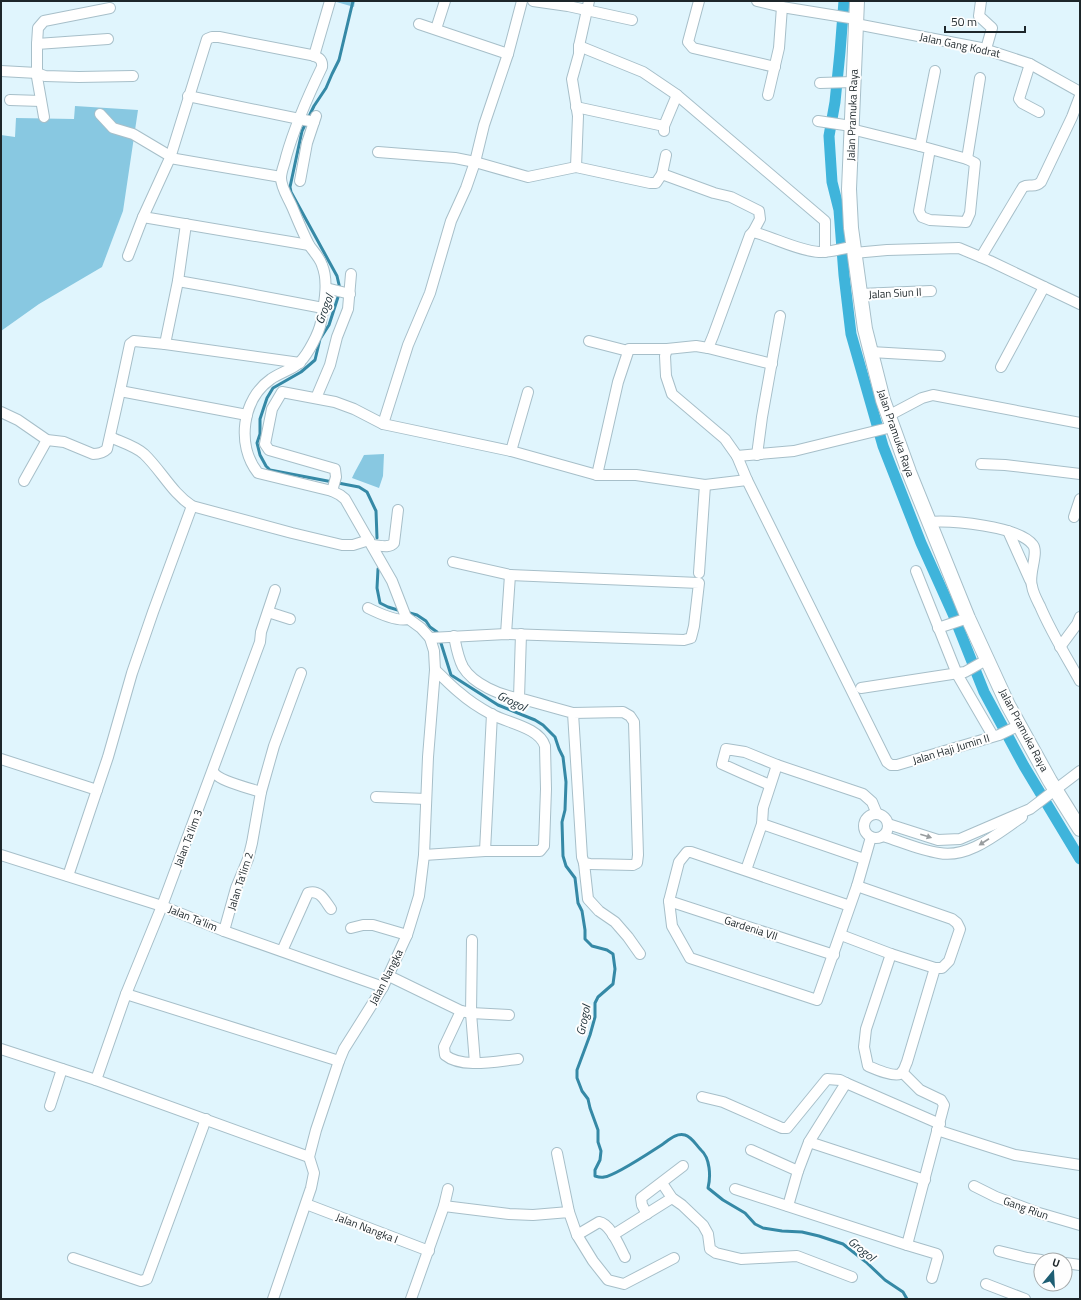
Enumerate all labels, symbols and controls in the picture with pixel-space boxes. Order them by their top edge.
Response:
scale bar [945,8,1025,34]
text: 50 m [951,12,977,31]
street label: Jalan Gang Kodrat [918,29,1002,61]
street label: Jalan Pramuka Raya [842,68,862,161]
street label: Jalan Siun II [868,284,922,302]
water label: Grogol [310,290,339,327]
street label: Jalan Pramuka Raya [873,387,919,480]
water label: Grogol [494,686,531,717]
street label: Jalan Pramuka Raya [995,686,1053,775]
street label: Jalan Haji Jumin II [911,730,991,768]
street label: Jalan Ta'lim 3 [170,807,206,869]
one-way arrow [920,833,932,839]
one-way arrow [979,838,989,846]
street label: Jalan Ta'lim 2 [223,850,257,912]
street label: Jalan Ta'lim [166,901,220,935]
street label: Gardenia VII [722,912,780,944]
street label: Jalan Nangka [365,946,407,1008]
water label: Grogol [571,1002,596,1037]
street label: Gang Riun [1001,1192,1051,1224]
street label: Jalan Nangka I [334,1209,400,1247]
water label: Grogol [844,1232,881,1267]
north arrow [1033,1252,1073,1292]
text: U [1050,1254,1062,1271]

